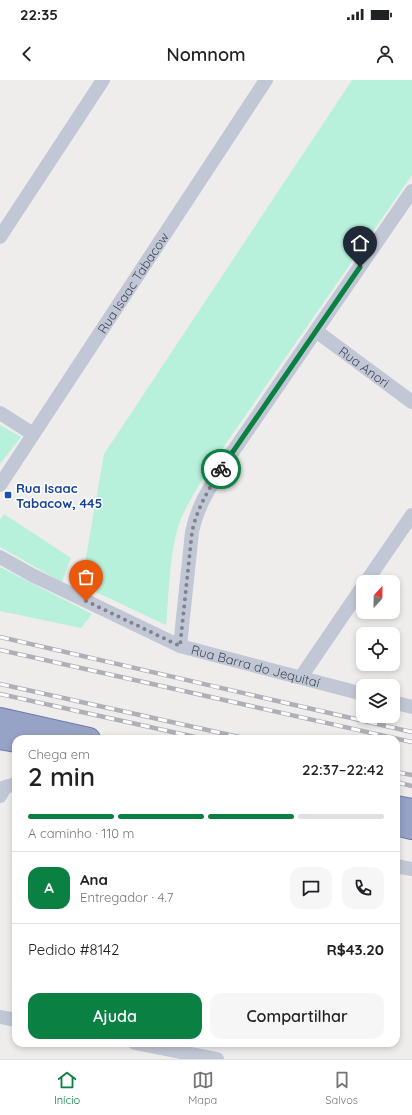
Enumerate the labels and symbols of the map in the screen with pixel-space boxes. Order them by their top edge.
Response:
pin [343,226,377,267]
street label: Rua Isaac Tabacow [94,229,172,336]
street label: Rua Anori [336,343,393,391]
courier [201,449,241,489]
place label: Rua Isaac Tabacow, 445 [16,480,102,511]
marker: Rua Isaac Tabacow, 445 [3,490,13,500]
pin [69,560,103,601]
north arrow [356,575,400,619]
street label: Rua Barra do Jequitaí [189,641,322,690]

